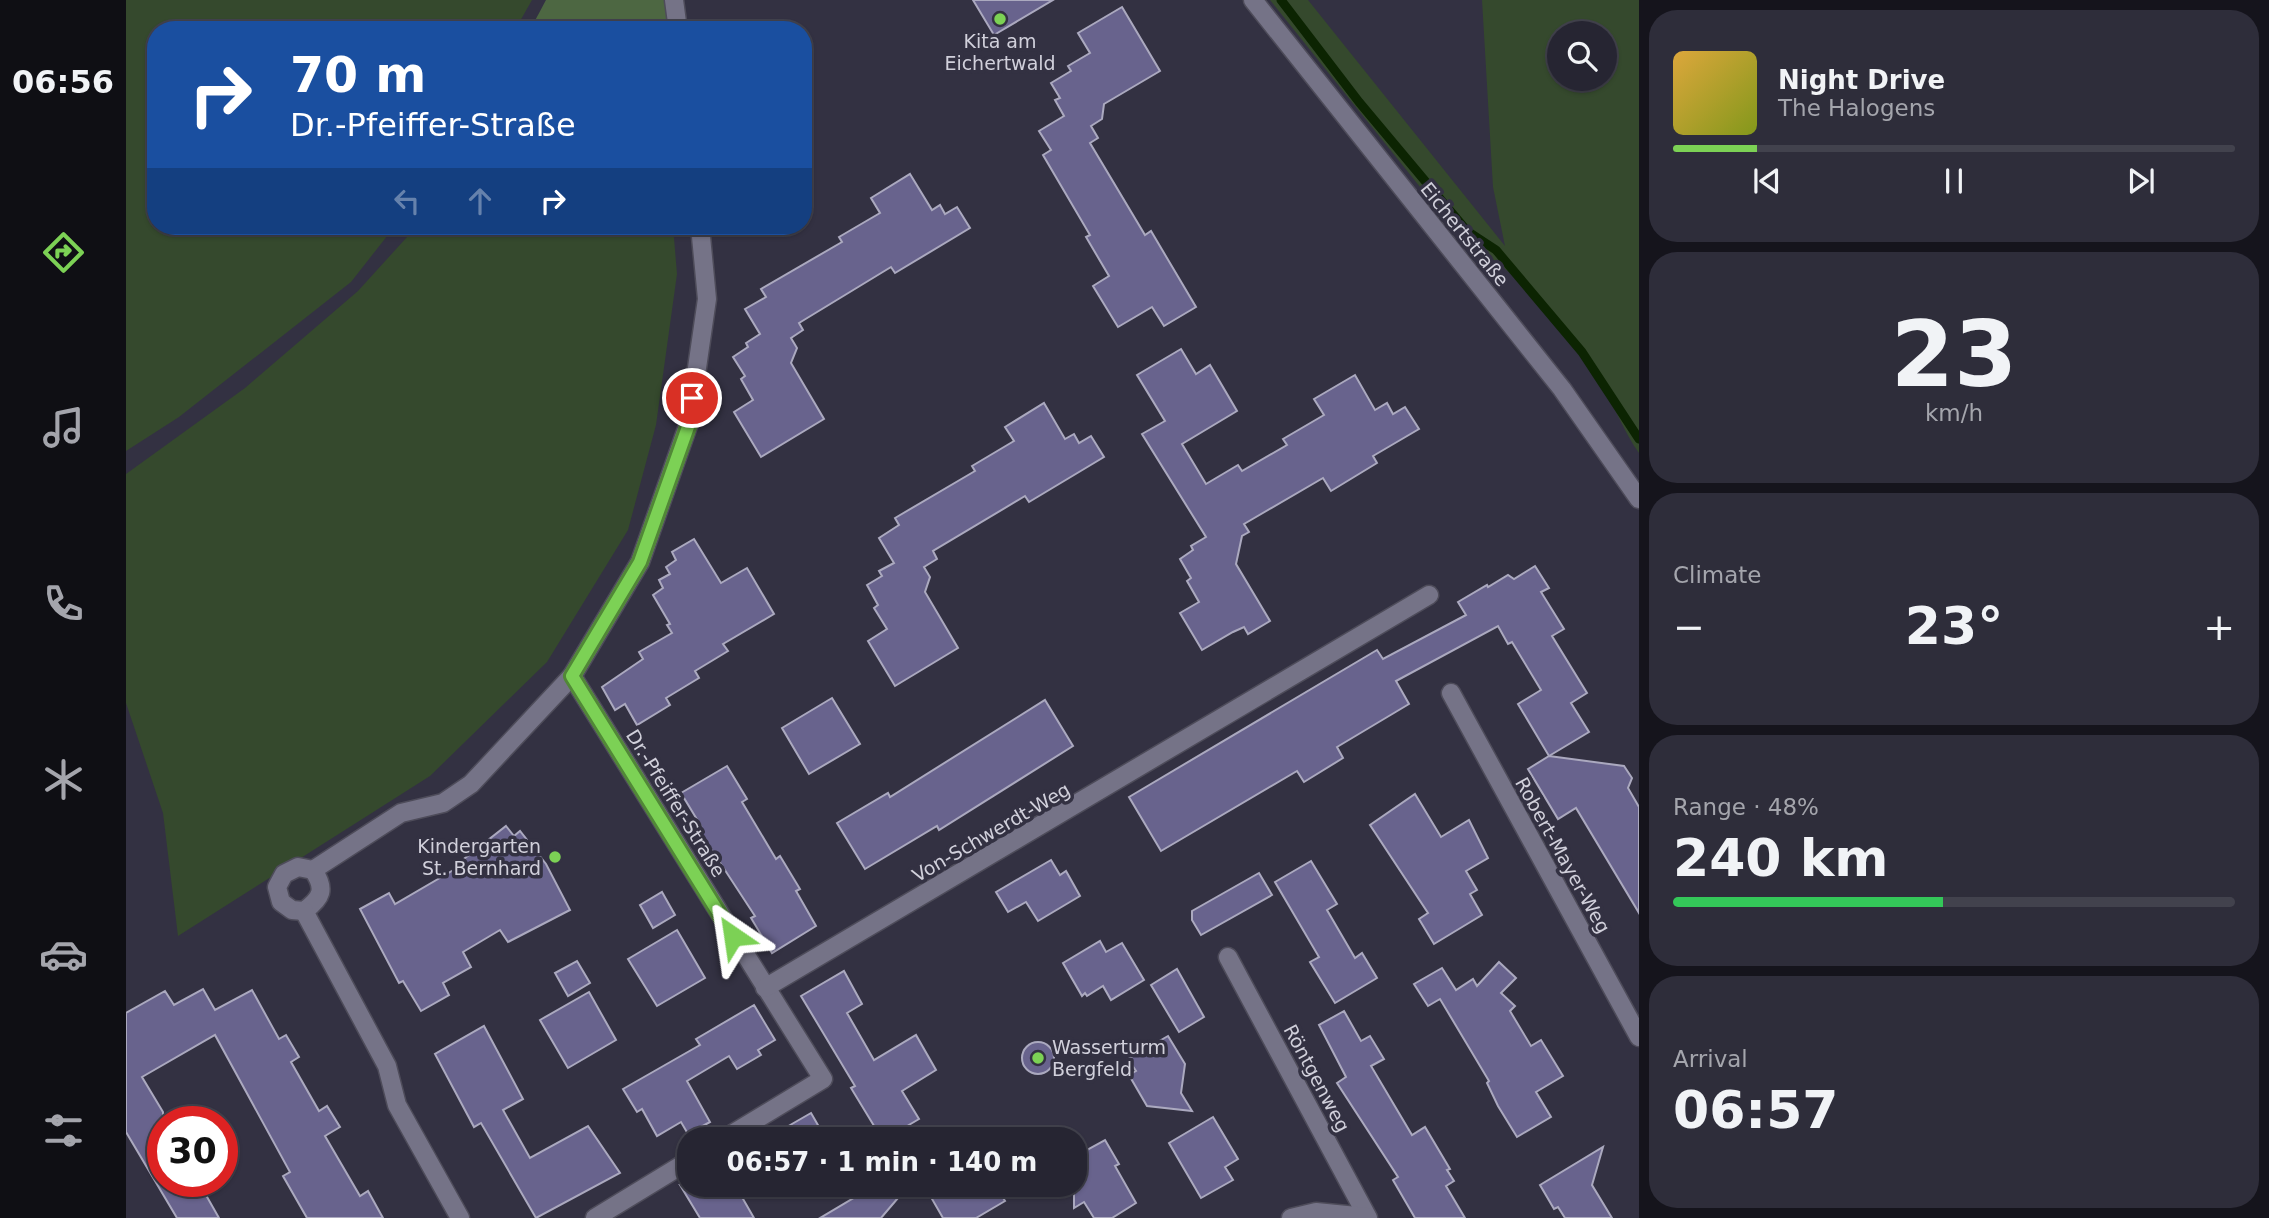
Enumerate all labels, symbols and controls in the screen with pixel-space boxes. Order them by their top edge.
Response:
marker: Kita am Eichertwald [992,11,1008,27]
map controls [1547,21,1617,91]
button: search [1547,21,1617,91]
place label: Kita am Eichertwald [944,30,1056,74]
text: 70 m [290,47,426,104]
icon: right [175,49,266,140]
text: 06:56 [12,63,114,101]
text: Night Drive [1778,65,1945,95]
text: The Halogens [1778,95,1935,121]
text: Dr.-Pfeiffer-Straße [290,106,576,144]
icon: previous [1748,162,1786,200]
icon: pause [1935,162,1973,200]
icon: next [2122,162,2160,200]
street label: Eichertstraße [1416,178,1514,290]
icon: left [388,182,426,220]
icon: ahead [461,182,499,220]
icon: right [534,182,572,220]
icon: directions [39,228,88,277]
text: 23 [1891,302,2017,407]
pin [662,368,722,428]
icon: arrive [673,379,711,417]
text: km/h [1925,400,1983,426]
icon: music [39,403,88,452]
text: Climate [1673,562,1762,588]
icon: phone [39,579,88,628]
text: 23° [1905,596,2003,656]
text: − [1673,605,1705,649]
text: + [2203,605,2235,649]
street label: Dr.-Pfeiffer-Straße [622,725,730,881]
icon: climate [39,755,88,804]
street label: Robert-Mayer-Weg [1511,773,1615,937]
street label: Von-Schwerdt-Weg [908,778,1074,886]
text: Range · 48% [1673,794,1819,820]
text: 240 km [1673,828,1888,888]
place label: Kindergarten St. Bernhard [417,835,541,879]
marker: Kindergarten St. Bernhard [547,849,563,865]
position arrow [696,899,770,973]
icon: car [39,930,88,979]
street label: Röntgenweg [1279,1021,1355,1135]
place label: Wasserturm Bergfeld [1052,1036,1166,1080]
text: Arrival [1673,1046,1748,1072]
marker: Wasserturm Bergfeld [1030,1050,1046,1066]
text: 06:57 [1673,1080,1839,1140]
icon: filters [39,1106,88,1155]
speed limit sign: 30 [147,1106,238,1197]
text: 06:57 · 1 min · 140 m [727,1147,1037,1177]

